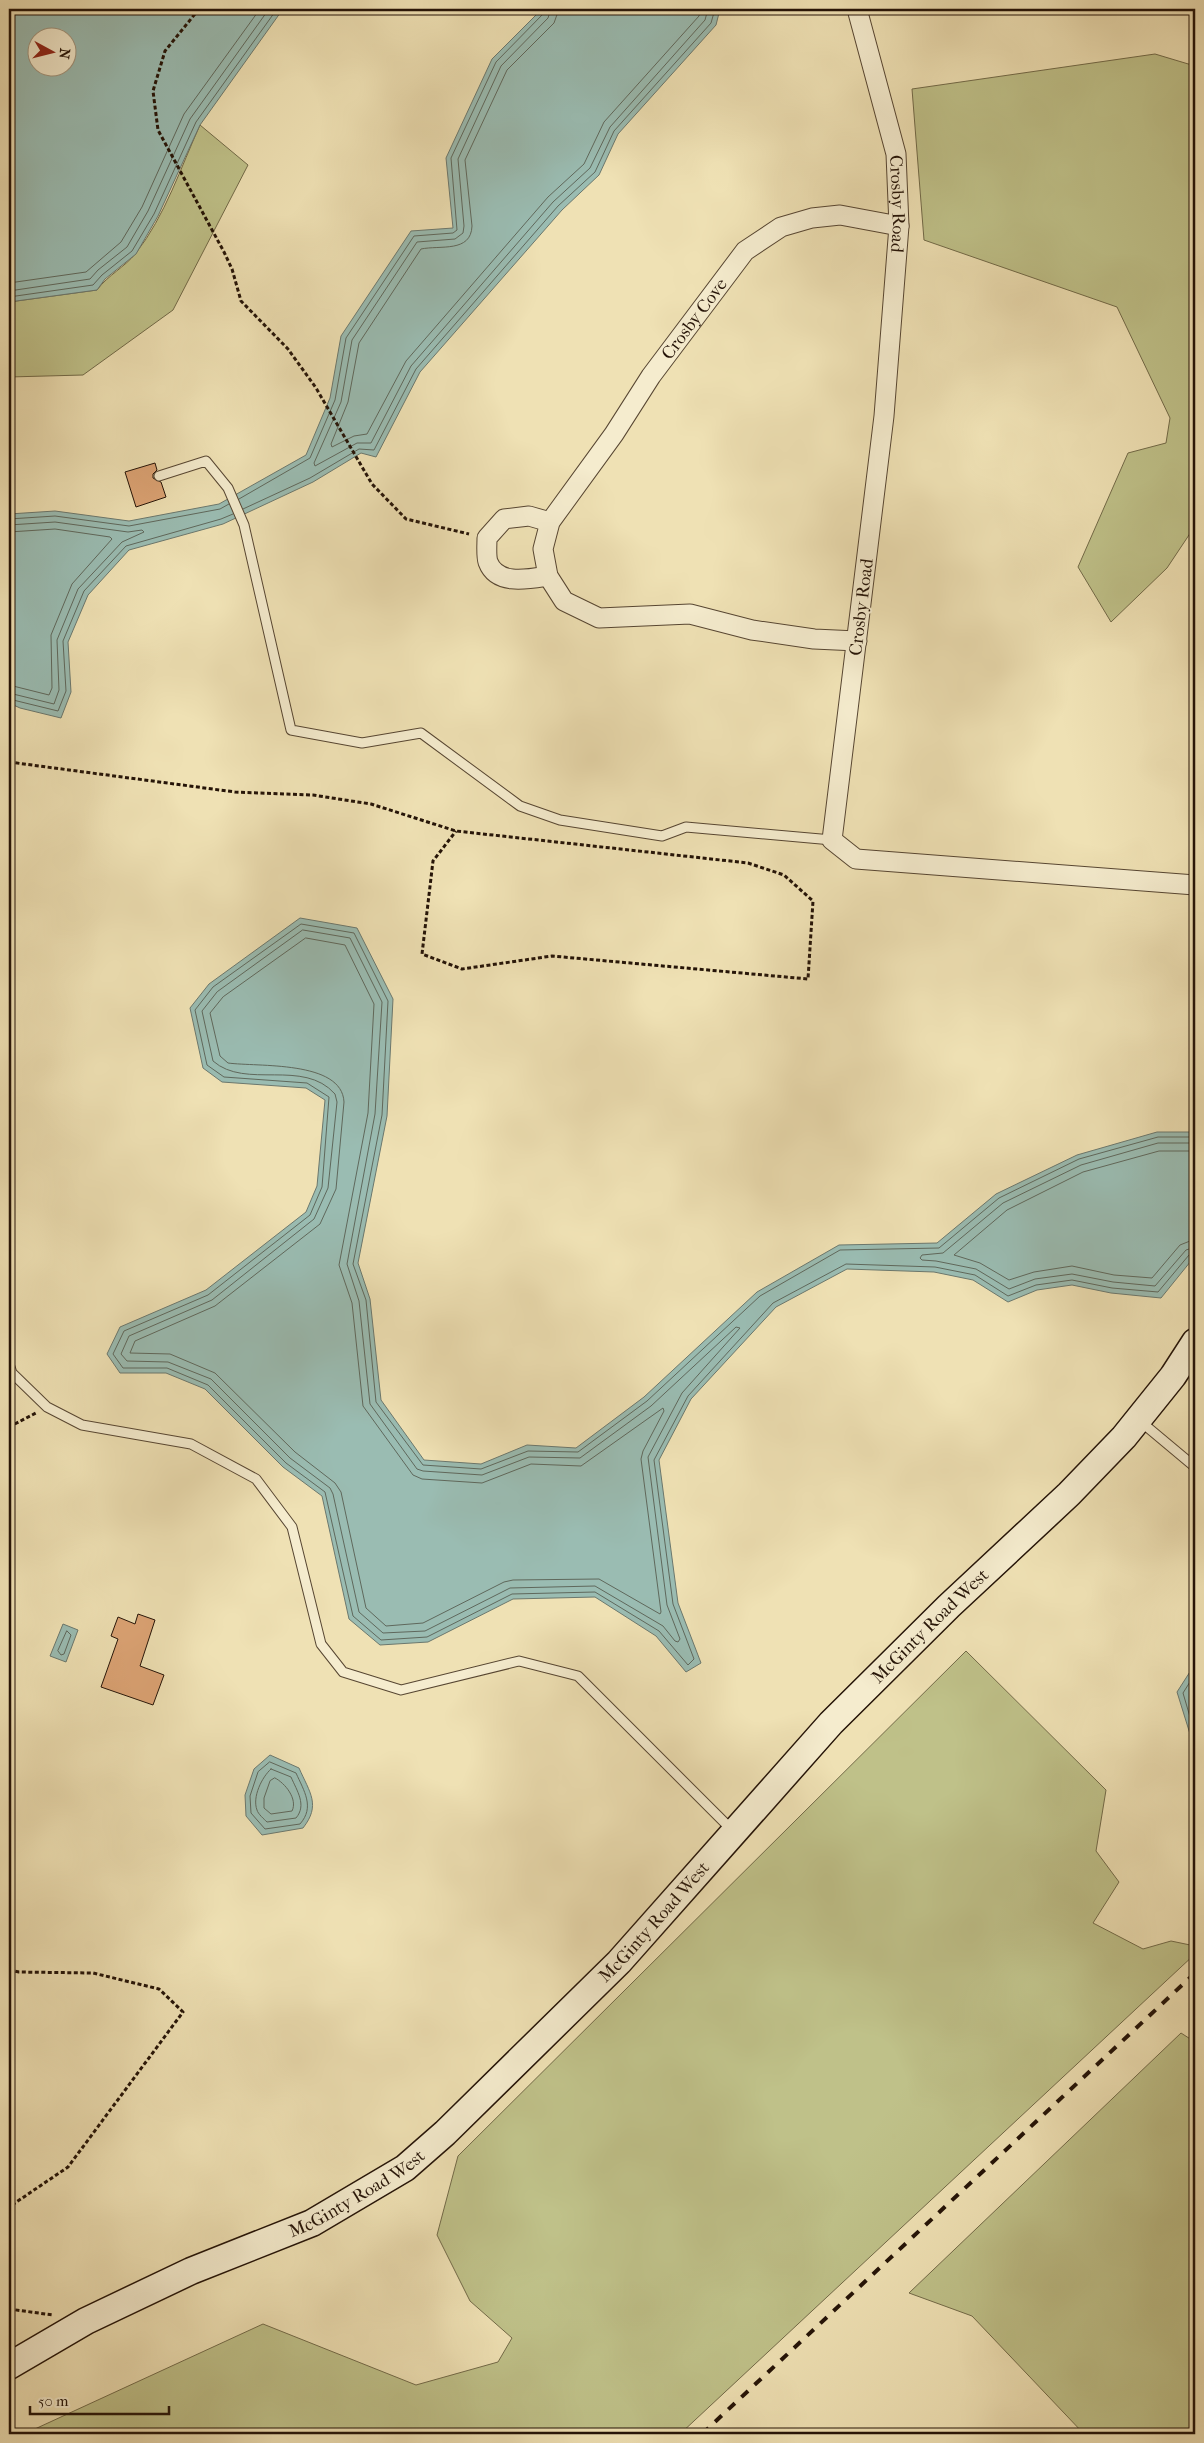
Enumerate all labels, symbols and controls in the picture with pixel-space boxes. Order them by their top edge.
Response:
north arrow [28,28,78,78]
text: N [55,47,73,60]
street label: Crosby Road [885,154,909,254]
street label: Crosby Cove [657,274,732,364]
street label: Crosby Road [845,557,878,657]
street label: McGinty Road West [867,1564,993,1688]
street label: McGinty Road West [595,1857,714,1987]
street label: McGinty Road West [286,2145,430,2242]
scale bar [30,2383,169,2415]
text: 50 m [38,2392,69,2410]

